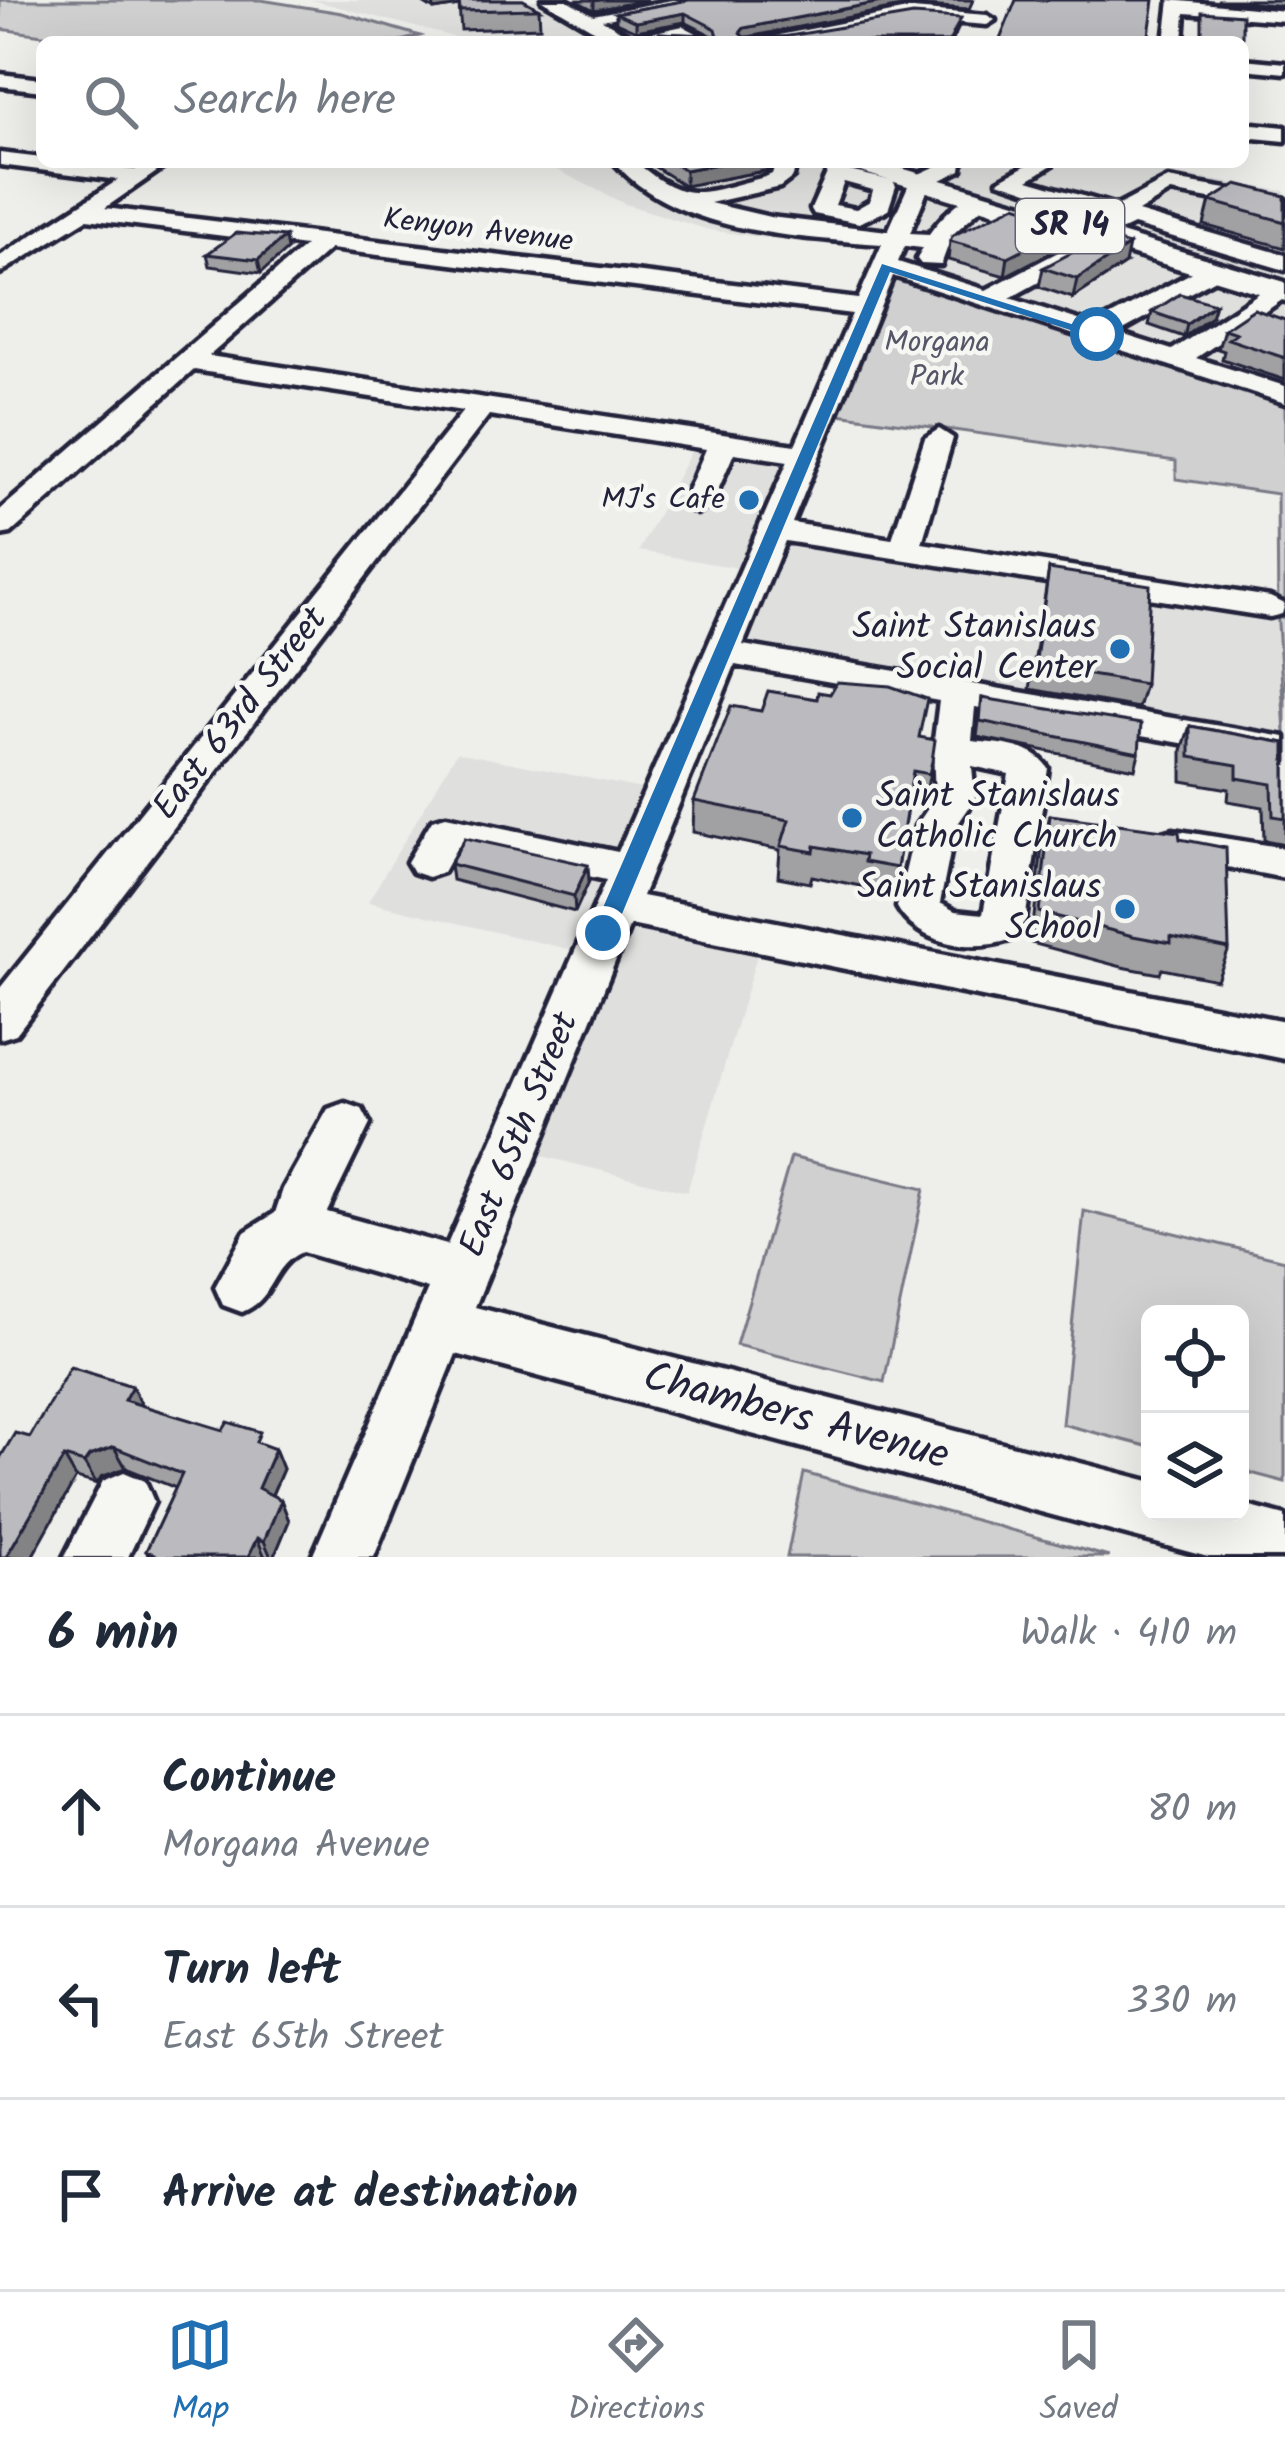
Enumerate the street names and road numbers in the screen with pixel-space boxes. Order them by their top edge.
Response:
street label: Kenyon Avenue [380,196,576,266]
road number: SR 14 [1016,199,1124,253]
street label: East 63rd Street [139,594,343,833]
street label: East 65th Street [445,1003,596,1266]
street label: Chambers Avenue [636,1344,956,1490]

